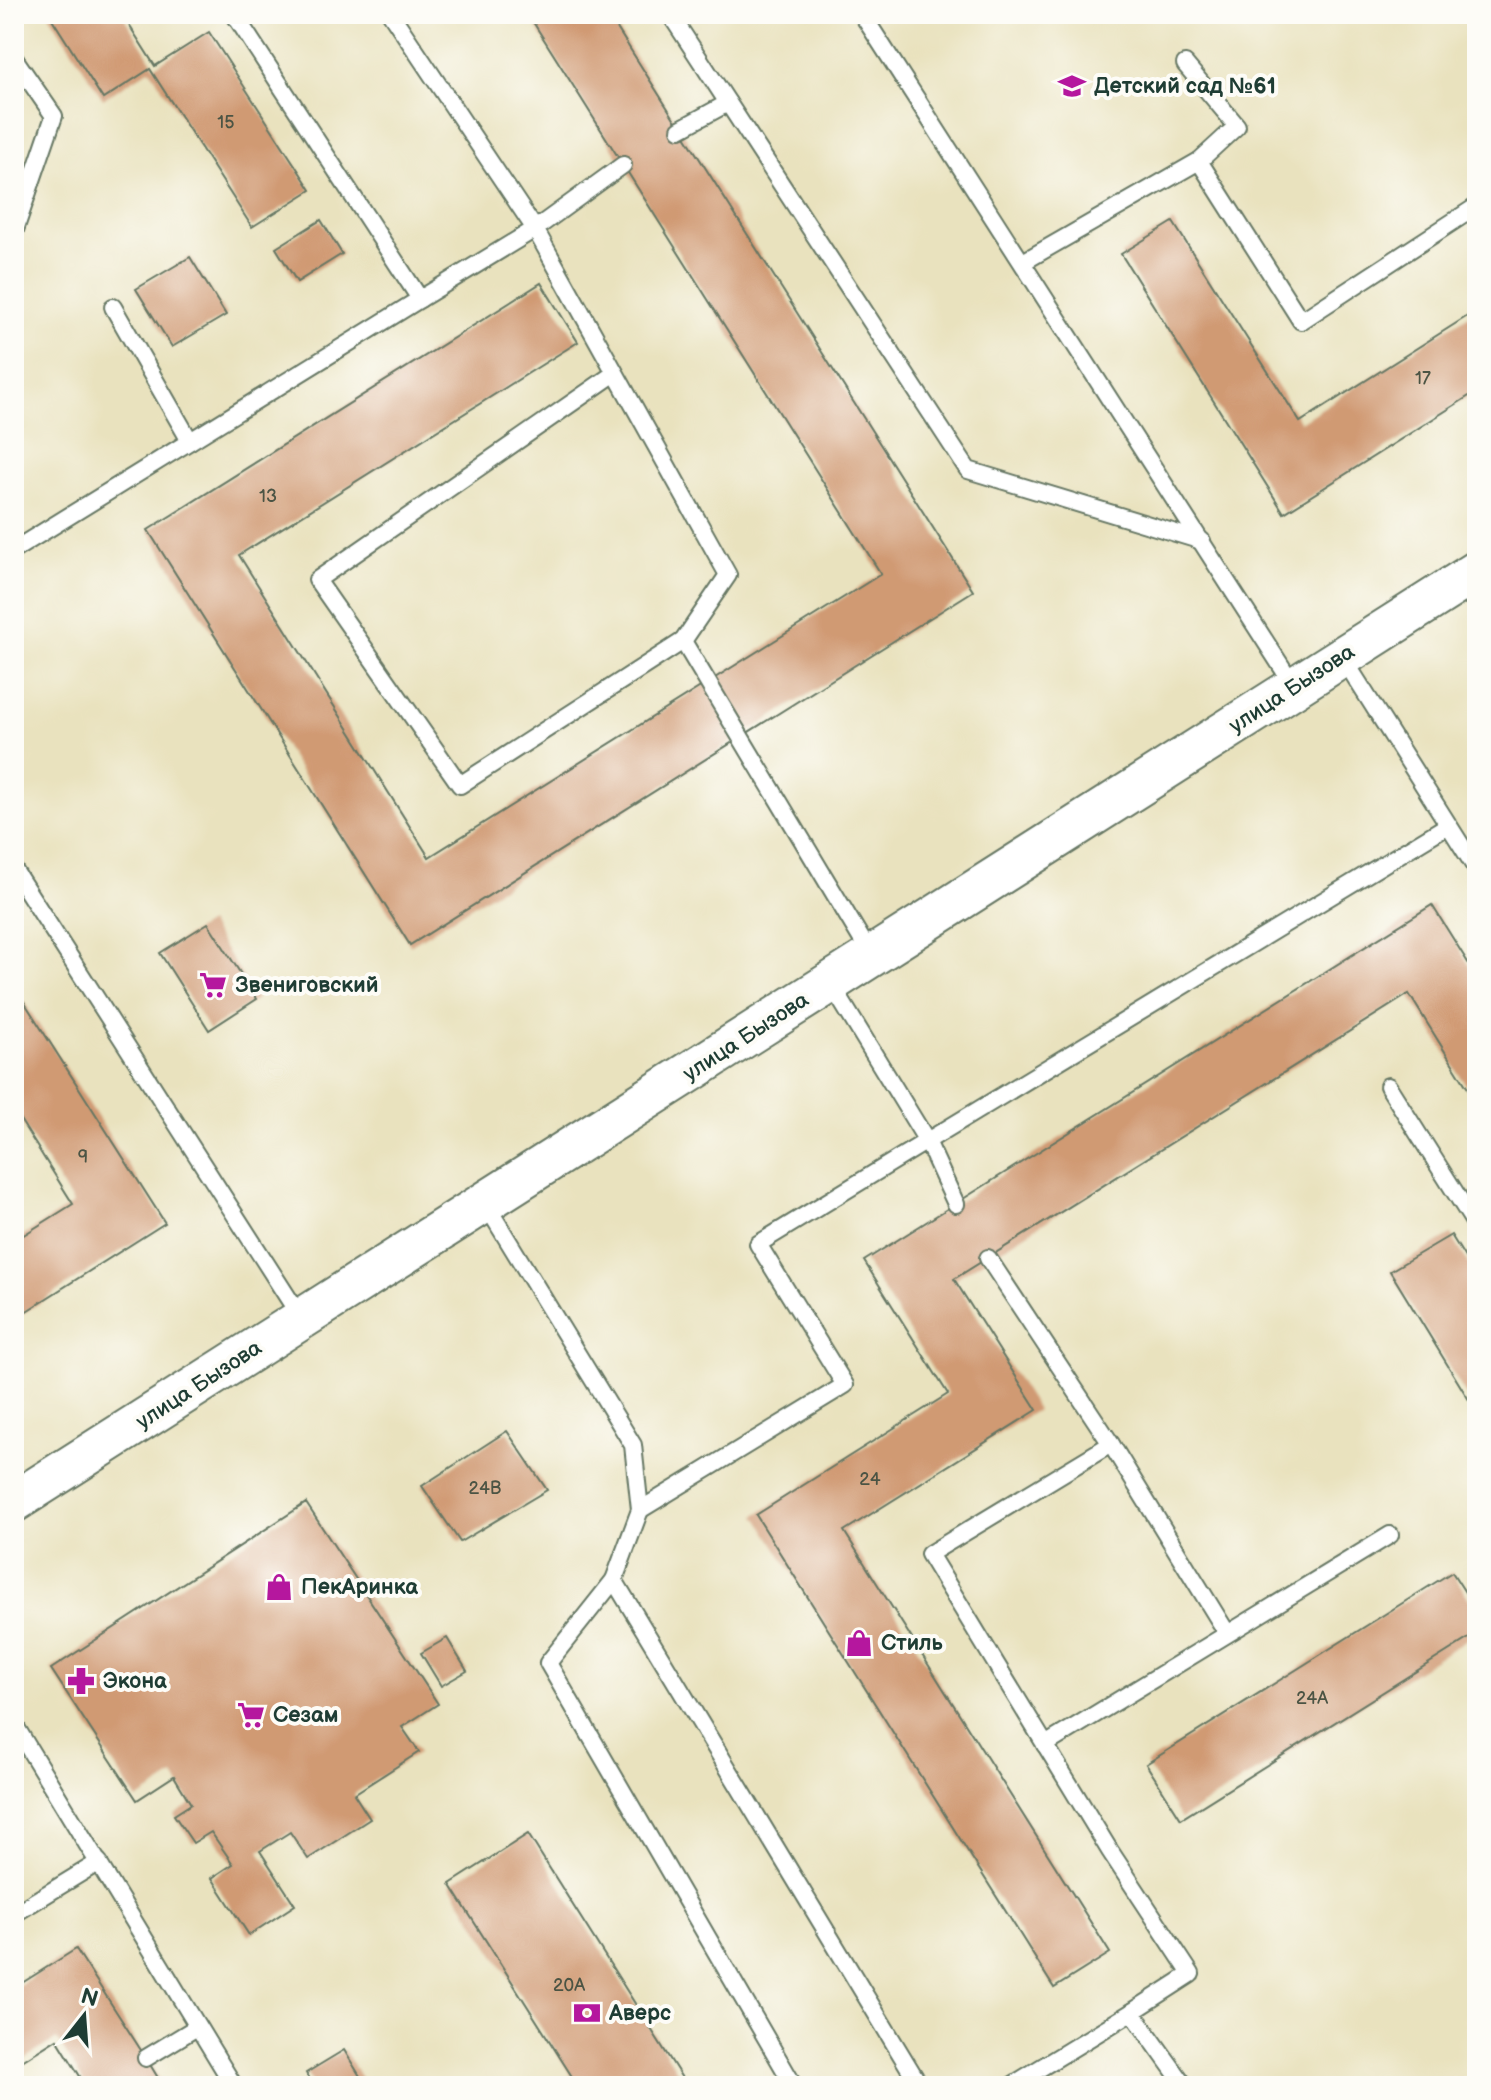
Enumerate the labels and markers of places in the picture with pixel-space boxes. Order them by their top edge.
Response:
school or university icon: Детский сад №61 [1057,71,1087,101]
place label: Детский сад №61 [1094,73,1276,100]
supermarket icon: Звениговский [198,970,228,1000]
place label: Звениговский [235,972,378,999]
shop icon: ПекАринка [264,1572,294,1602]
place label: ПекАринка [301,1574,418,1601]
shop icon: Стиль [844,1628,874,1658]
place label: Стиль [881,1630,943,1657]
pharmacy icon: Экона [66,1666,96,1696]
place label: Экона [103,1668,167,1695]
supermarket icon: Сезам [236,1700,266,1730]
place label: Сезам [273,1702,338,1729]
bank icon: Аверс [572,1998,602,2028]
place label: Аверс [608,2000,671,2027]

